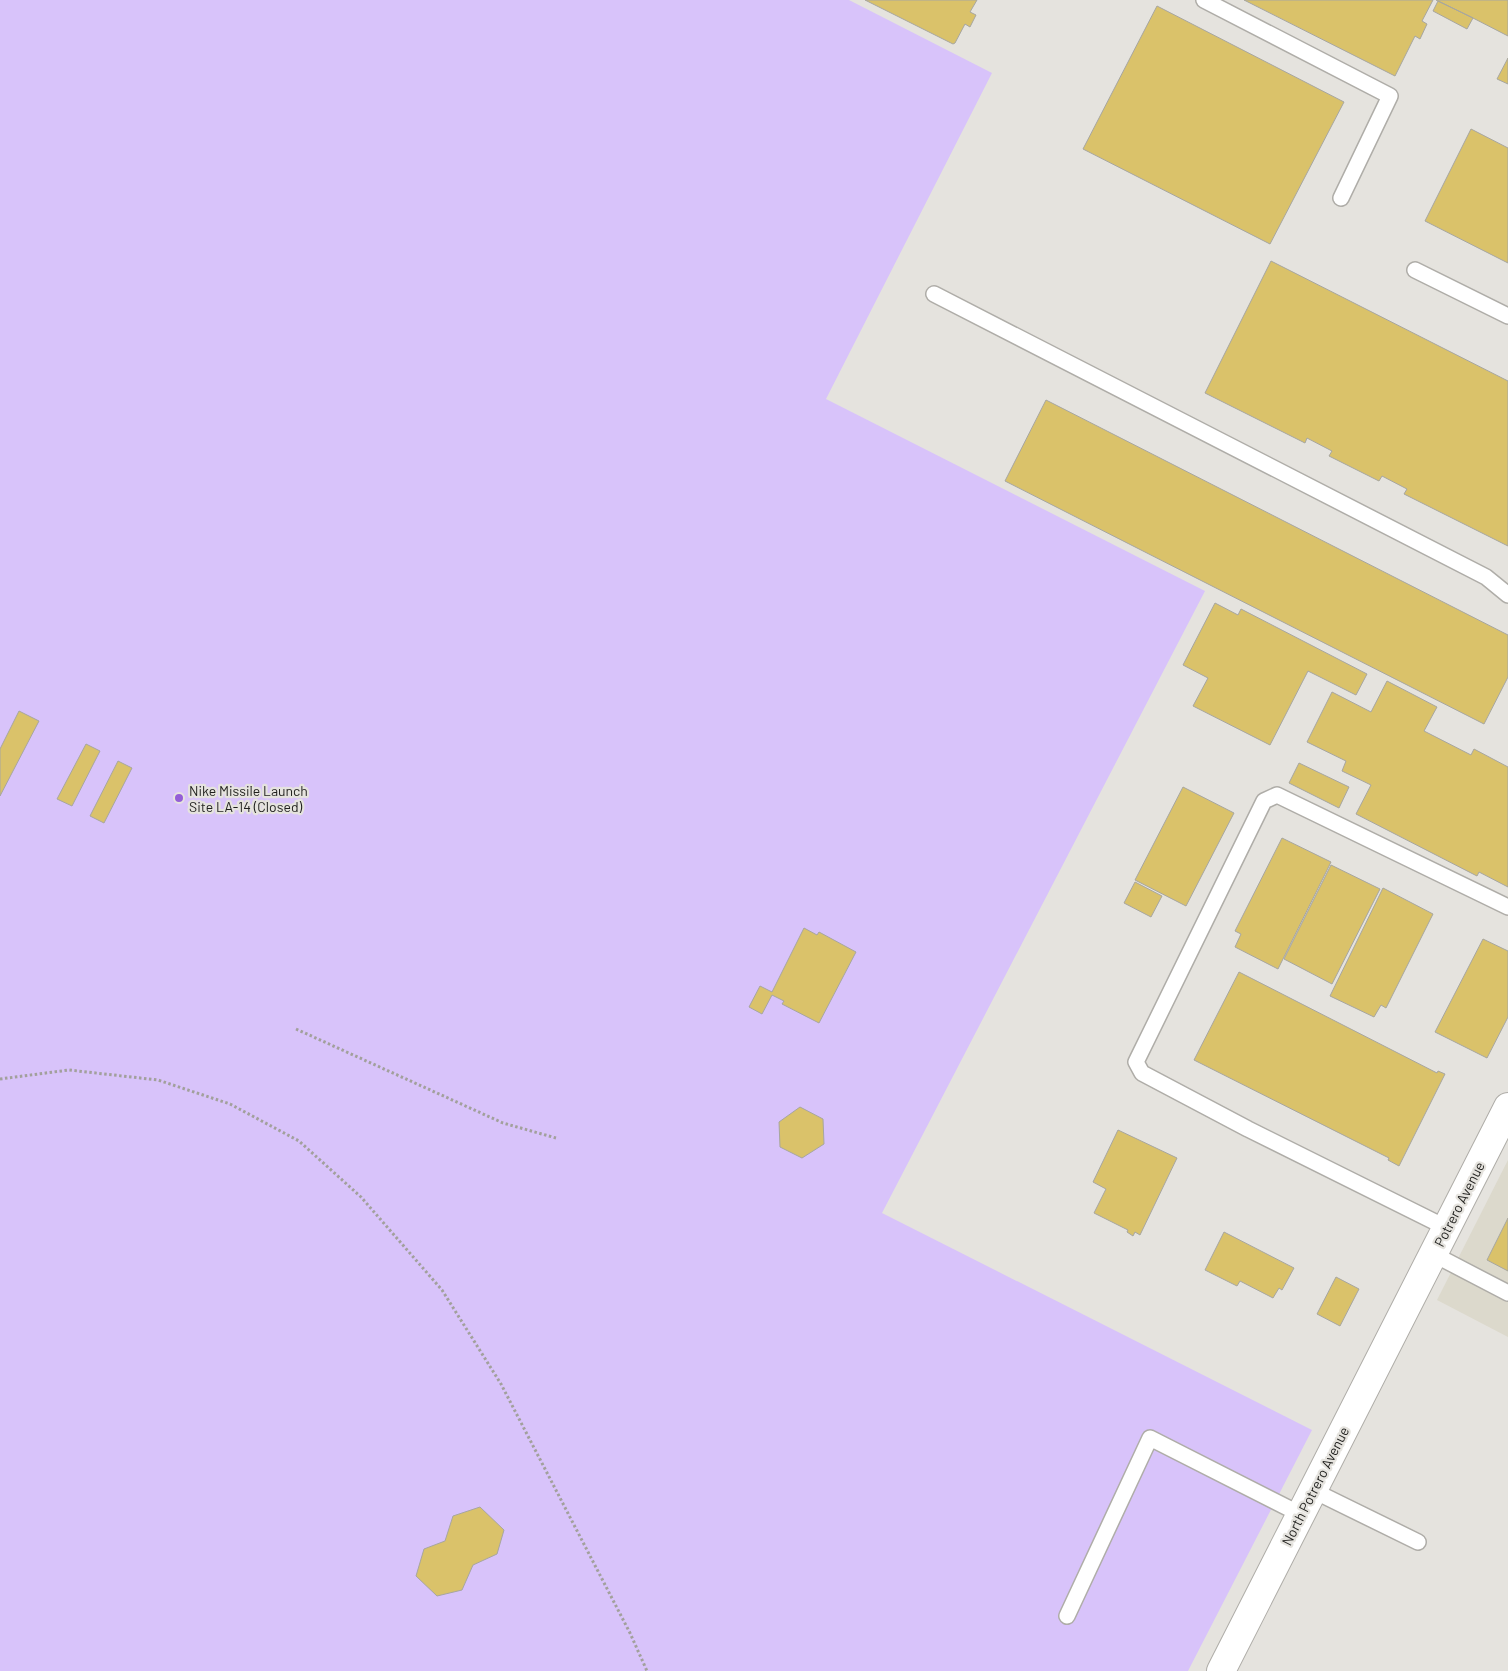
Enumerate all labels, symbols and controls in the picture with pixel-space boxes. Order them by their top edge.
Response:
place label: Nike Missile Launch Site LA-14 (Closed) [189,782,308,815]
marker: Nike Missile Launch Site LA-14 (Closed) [173,792,185,804]
street label: Potrero Avenue [1430,1159,1488,1249]
street label: North Potrero Avenue [1278,1424,1352,1548]

